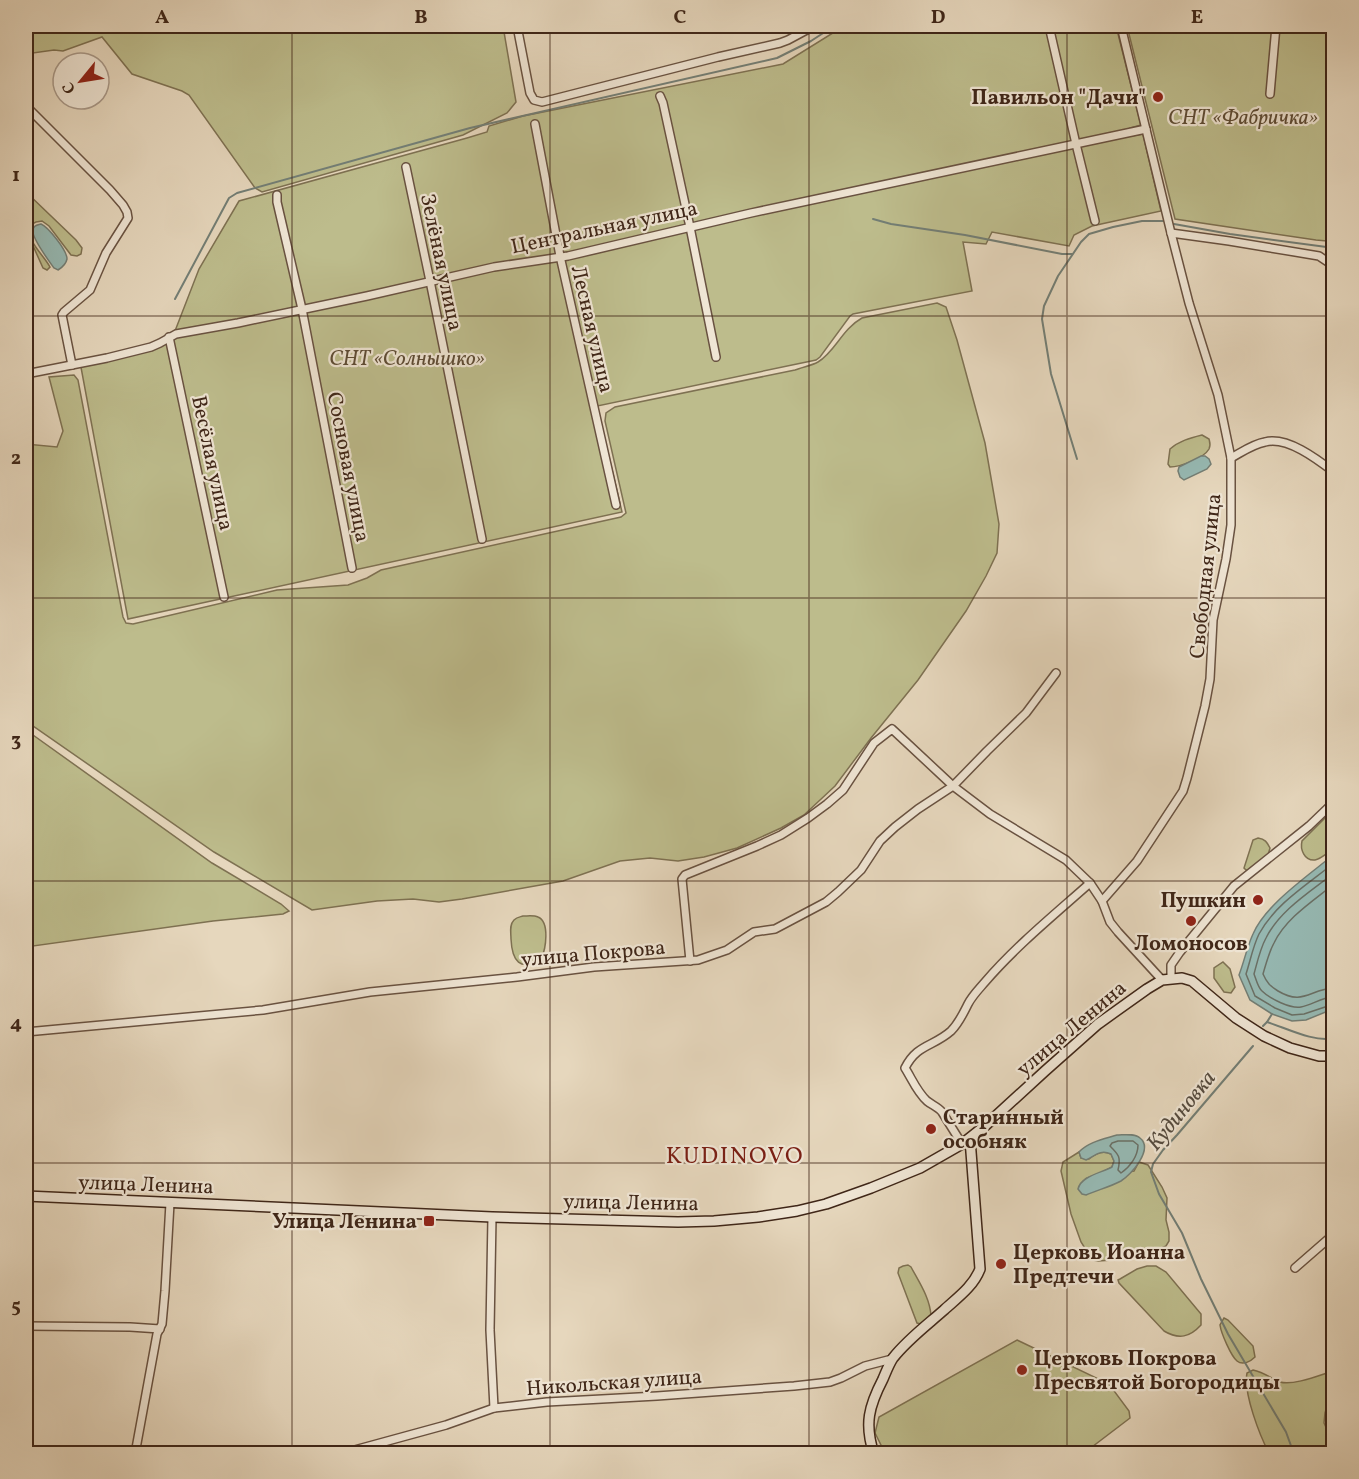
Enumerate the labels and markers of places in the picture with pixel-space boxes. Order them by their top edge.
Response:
place label: Павильон "Дачи" [971,84,1146,113]
marker: Павильон "Дачи" [1151,90,1165,104]
place label: Пушкин [1160,887,1246,916]
marker: Пушкин [1251,893,1265,907]
marker: Ломоносов [1184,914,1198,928]
place label: Ломоносов [1134,930,1248,959]
place label: Старинный особняк [943,1104,1064,1157]
marker: Старинный особняк [924,1122,938,1136]
place label: Улица Ленина [272,1208,417,1237]
marker: Улица Ленина [422,1214,436,1228]
place label: Церковь Иоанна Предтечи [1013,1239,1185,1292]
marker: Церковь Иоанна Предтечи [994,1257,1008,1271]
place label: Церковь Покрова Пресвятой Богородицы [1034,1345,1280,1398]
marker: Церковь Покрова Пресвятой Богородицы [1015,1363,1029,1377]

